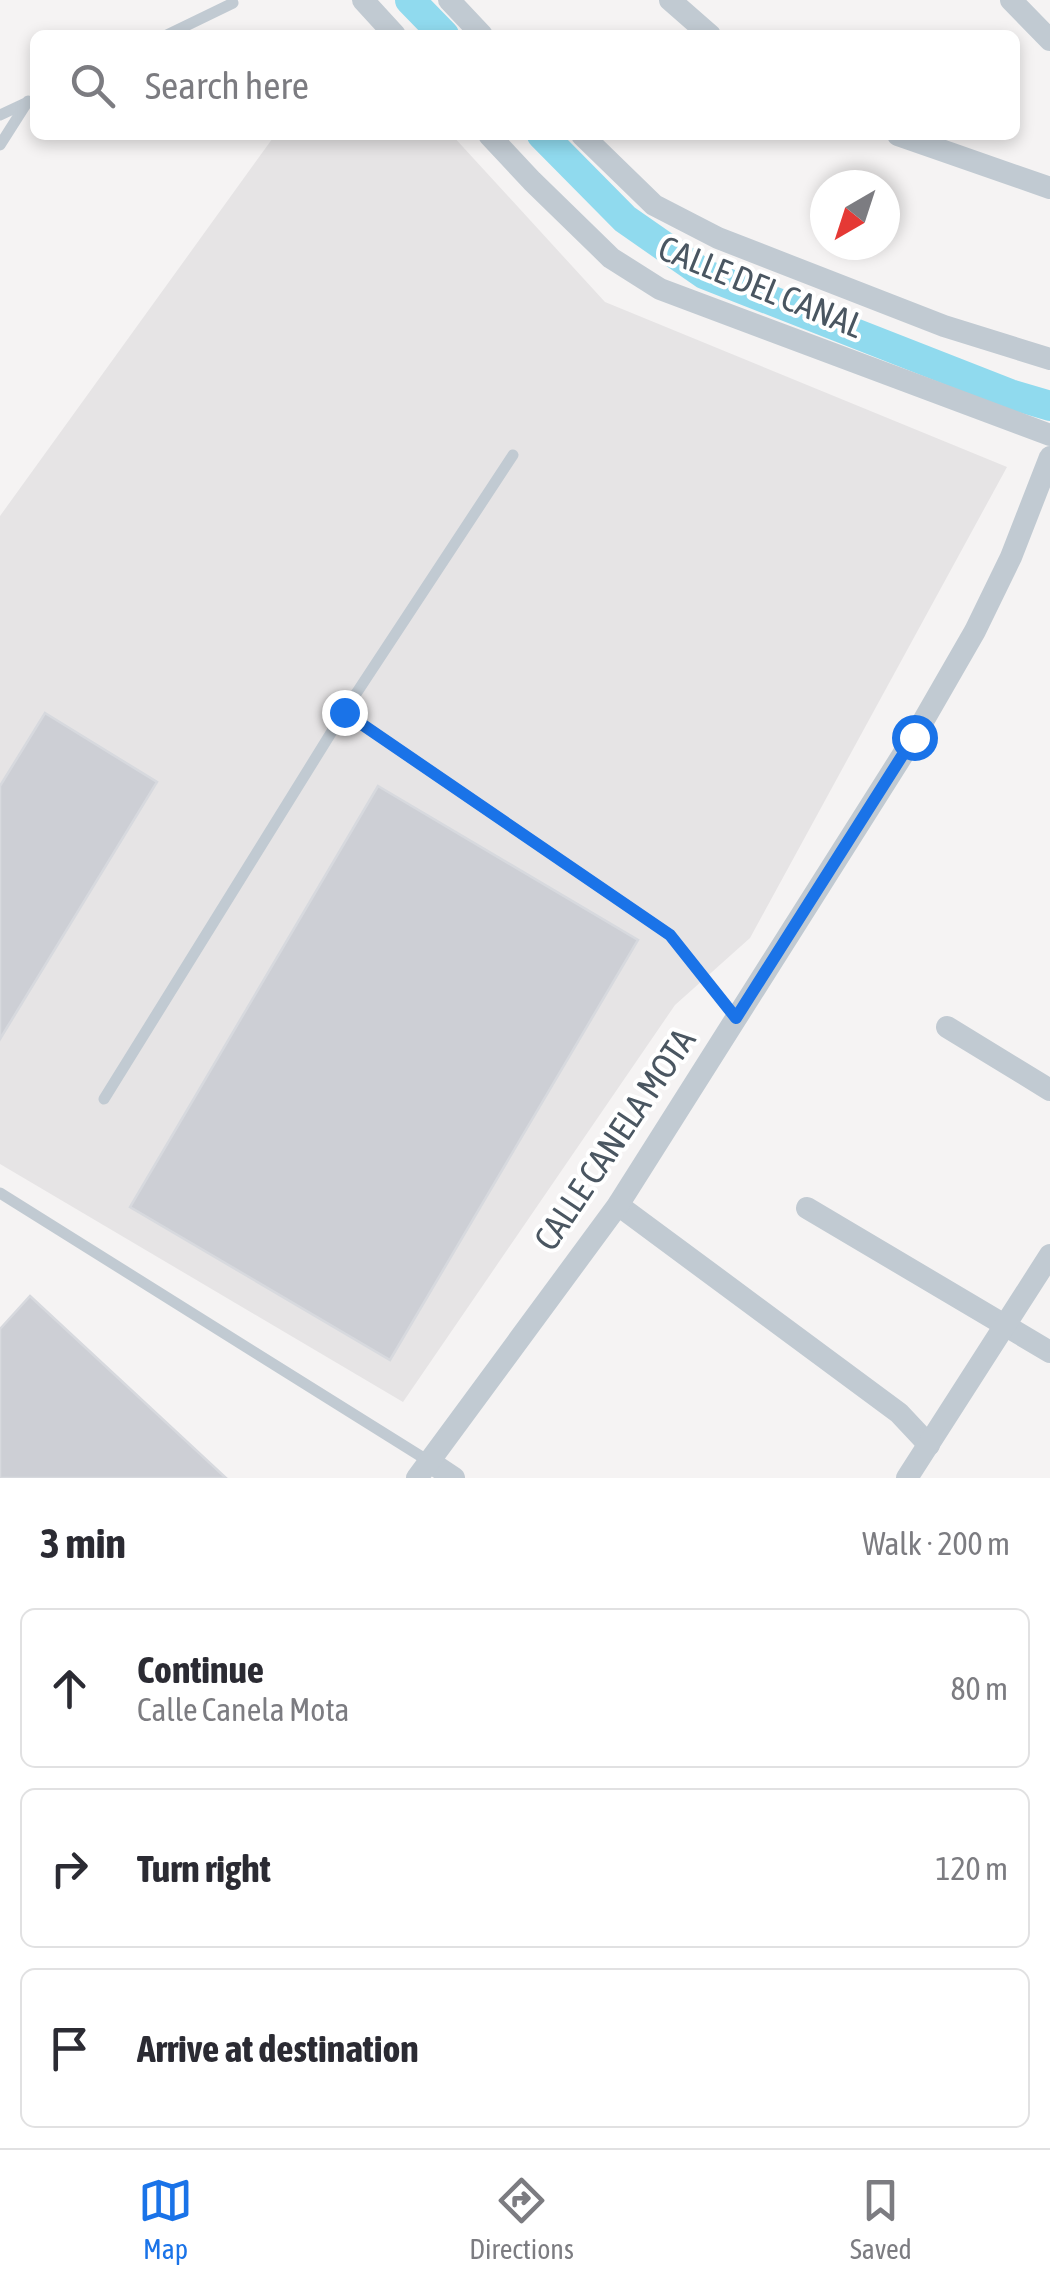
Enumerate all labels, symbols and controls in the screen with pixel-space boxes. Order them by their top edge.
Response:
search box [30,30,1020,140]
icon: search [65,58,120,113]
text: Search here [145,64,309,107]
north arrow [810,170,900,260]
street label: CALLE DEL CANAL [653,227,869,345]
route end [322,690,368,736]
route start [892,715,938,761]
street label: CALLE CANELA MOTA [525,1020,703,1257]
text: 3 min [40,1519,126,1567]
text: Walk · 200 m [862,1525,1010,1562]
text: Continue [137,1648,264,1691]
icon: ahead [42,1661,97,1716]
text: 80 m [950,1670,1008,1707]
text: Calle Canela Mota [137,1691,349,1728]
icon: right [42,1841,97,1896]
text: Turn right [137,1847,271,1890]
text: 120 m [935,1850,1008,1887]
icon: arrive [42,2021,97,2076]
text: Arrive at destination [137,2027,419,2070]
tab: Map [138,2173,193,2265]
tab: Directions [469,2173,574,2265]
tab: Saved [850,2173,912,2265]

